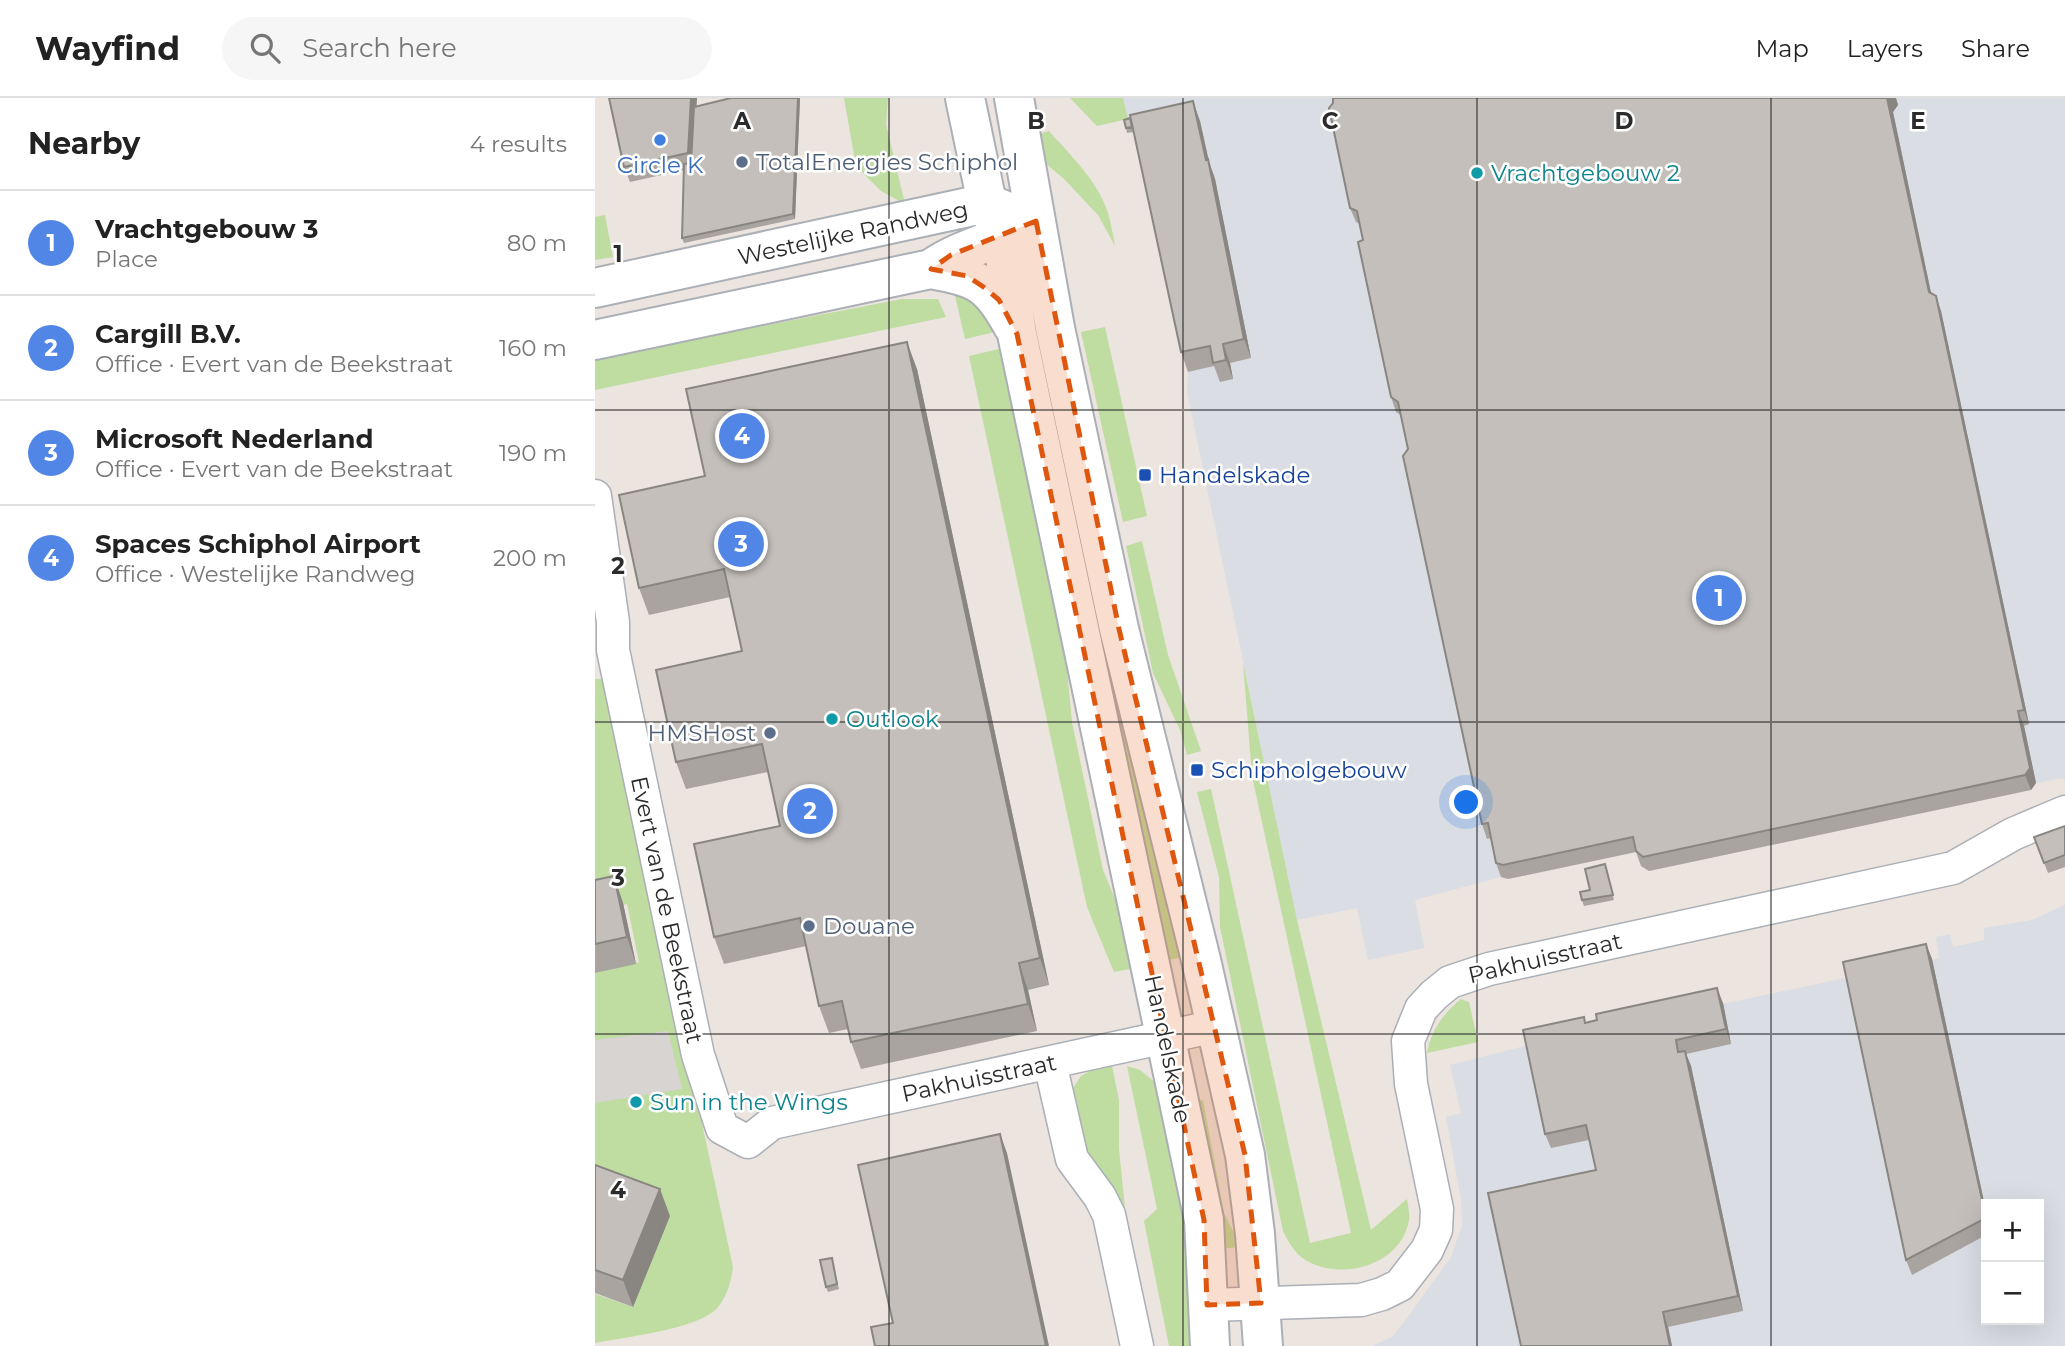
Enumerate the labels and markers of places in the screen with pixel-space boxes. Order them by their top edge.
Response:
marker: Circle K [652,132,668,148]
place label: TotalEnergies Schiphol [756,148,1018,176]
place label: Circle K [617,151,704,179]
marker: TotalEnergies Schiphol [734,154,750,170]
place label: Vrachtgebouw 2 [1491,159,1680,187]
marker: Vrachtgebouw 2 [1469,165,1485,181]
pin: 4 [719,410,765,462]
place label: Handelskade [1159,461,1310,489]
marker: Handelskade [1137,467,1153,483]
pin: 3 [718,518,764,570]
pin: 1 [1696,572,1742,624]
place label: Outlook [846,705,939,733]
marker: Outlook [824,711,840,727]
place label: HMSHost [648,719,756,747]
marker: HMSHost [762,725,778,741]
place label: Schipholgebouw [1211,756,1408,784]
marker: Schipholgebouw [1189,762,1205,778]
pin: 2 [787,785,833,837]
place label: Douane [823,912,915,940]
marker: Douane [801,918,817,934]
place label: Sun in the Wings [650,1088,848,1116]
marker: Sun in the Wings [628,1094,644,1110]

